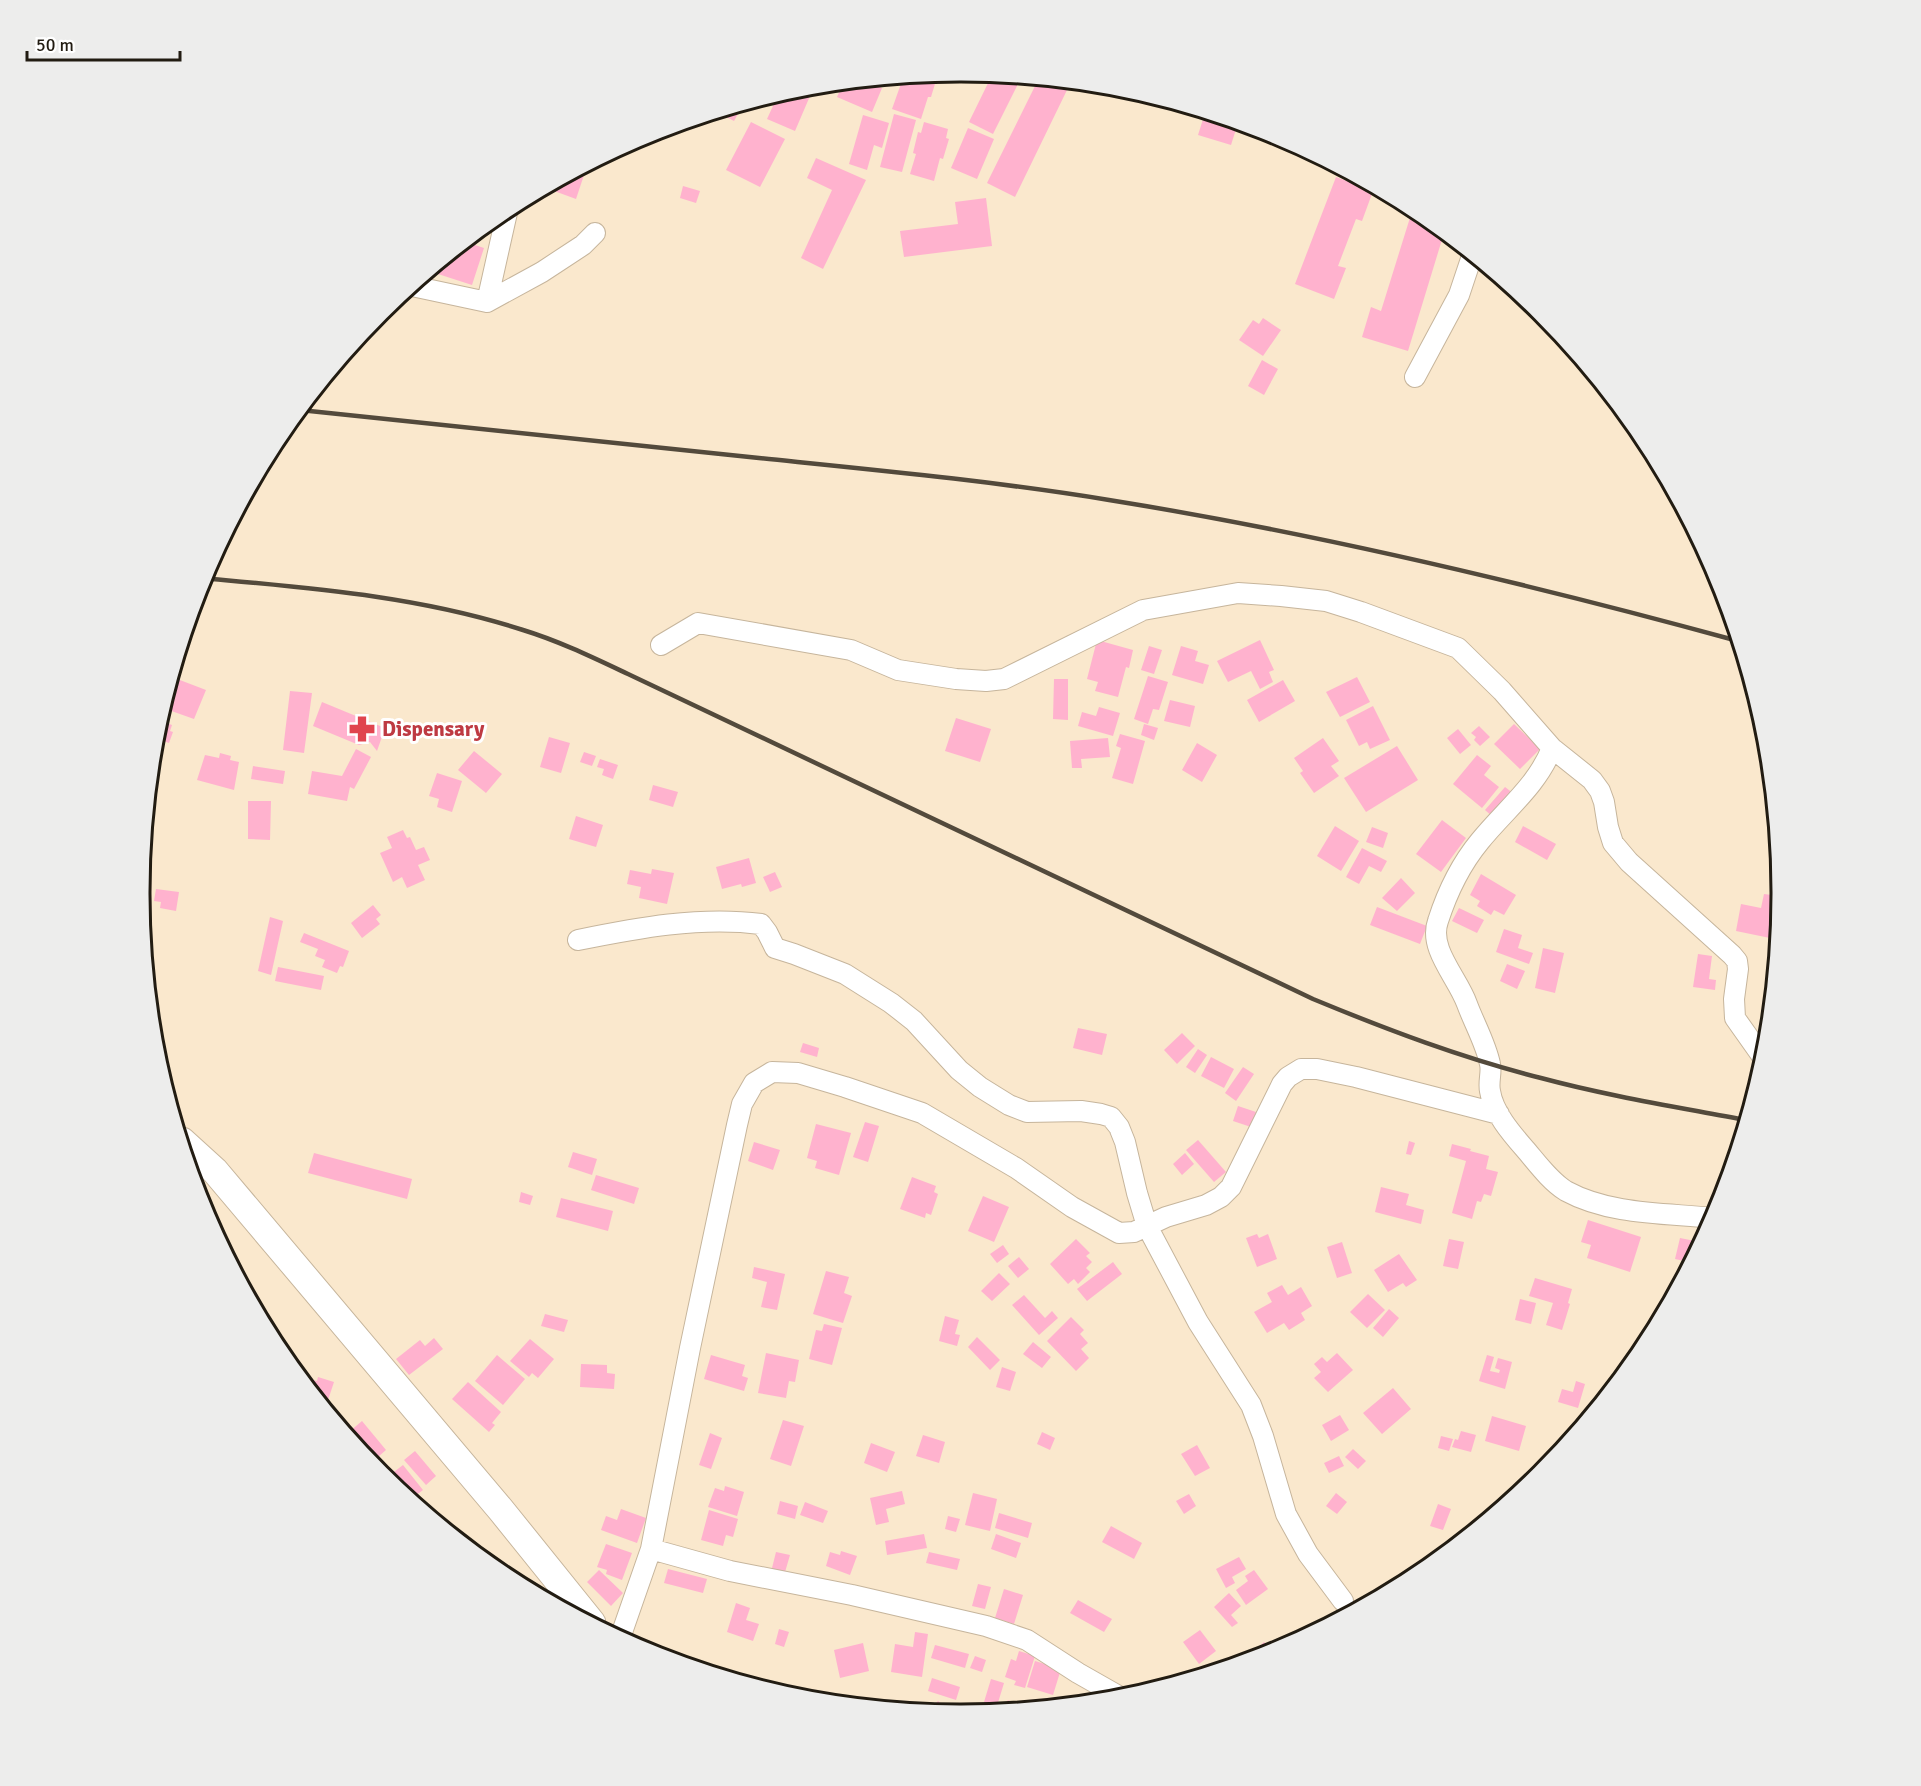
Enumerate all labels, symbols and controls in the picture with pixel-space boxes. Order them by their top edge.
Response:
scale bar [27,24,180,62]
text: 50 m [36,34,74,56]
pharmacy icon: Dispensary [347,714,377,744]
place label: Dispensary [382,716,485,742]

